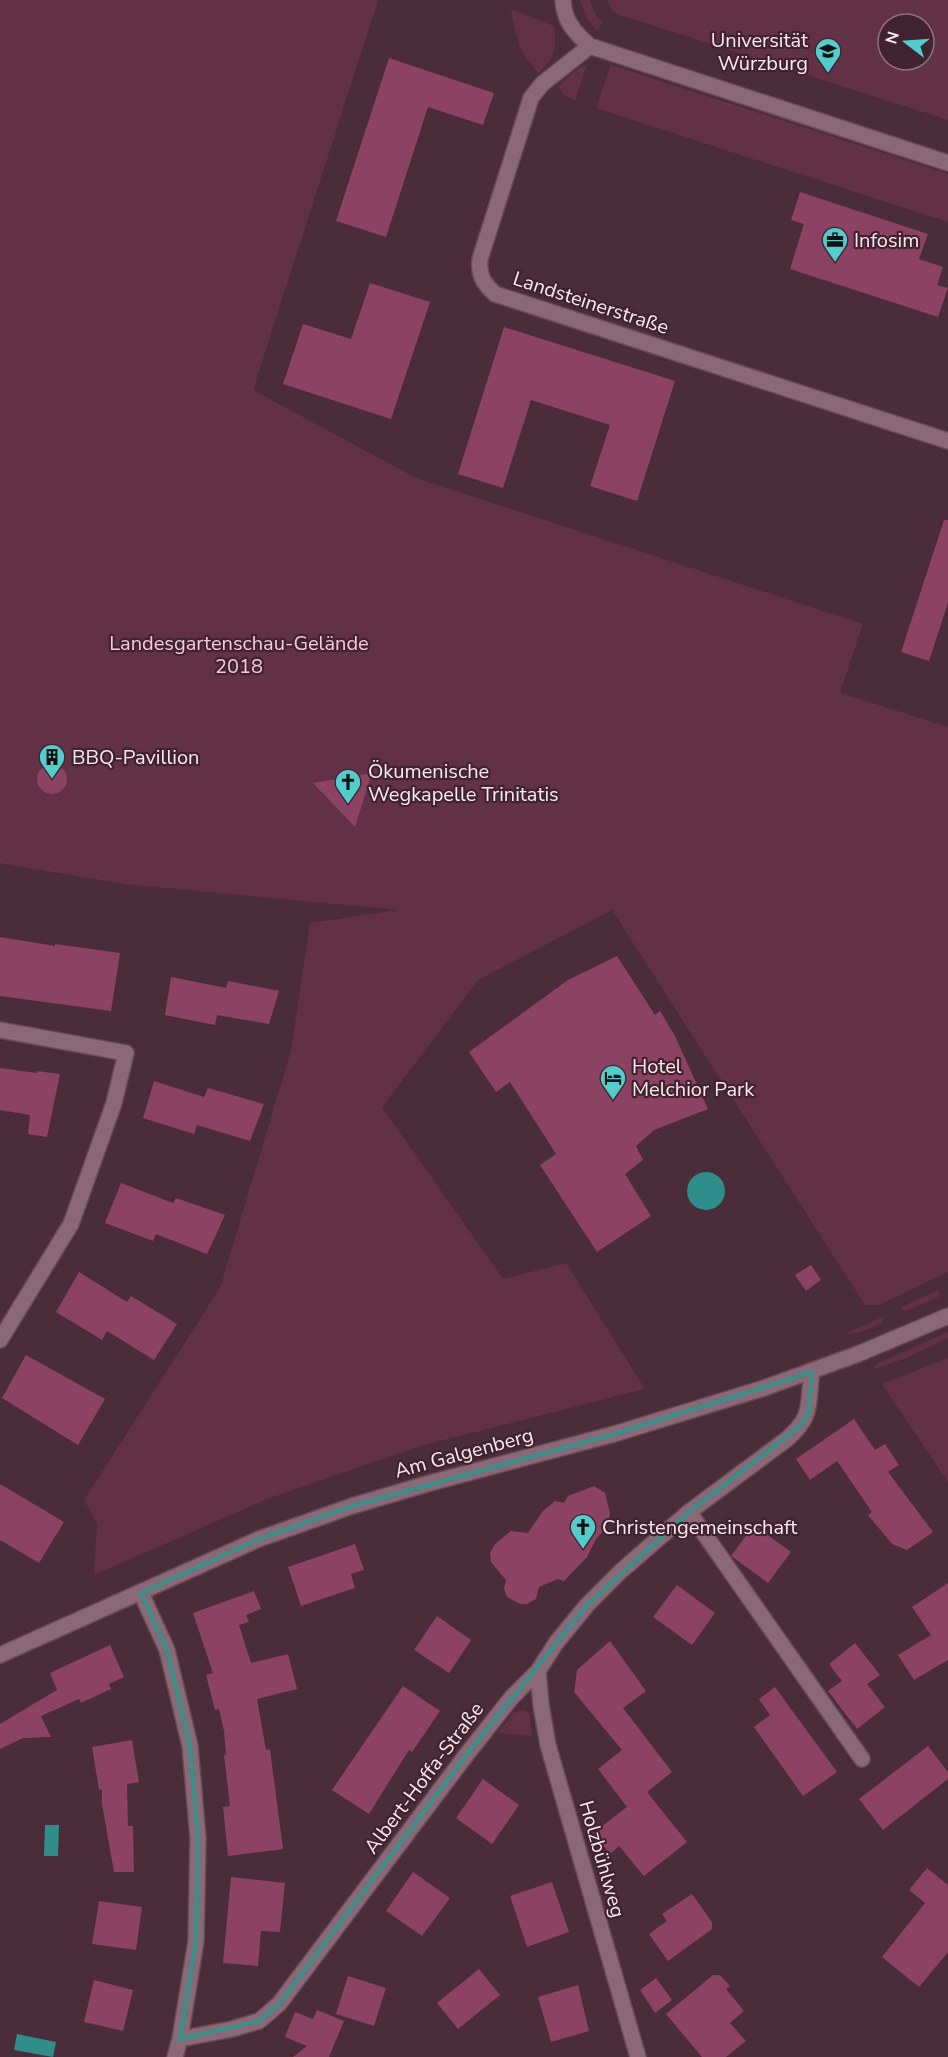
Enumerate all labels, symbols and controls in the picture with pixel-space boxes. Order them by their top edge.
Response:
north arrow [876,12,936,72]
place label: Universität Würzburg [711,27,809,77]
text: N [880,29,905,47]
school or university icon: Universität Würzburg [813,36,843,74]
office icon: Infosim [820,225,850,263]
place label: Infosim [854,227,919,254]
street label: Landsteinerstraße [510,265,672,341]
park label: Landesgartenschau-Gelände 2018 [109,630,369,680]
building icon: BBQ-Pavillion [37,742,67,780]
place label: BBQ-Pavillion [72,744,199,771]
place label: Ökumenische Wegkapelle Trinitatis [368,758,559,808]
church icon: Ökumenische Wegkapelle Trinitatis [333,767,363,805]
place label: Hotel Melchior Park [632,1053,755,1103]
hotel icon: Hotel Melchior Park [598,1063,628,1101]
street label: Am Galgenberg [392,1422,536,1484]
church icon: Christengemeinschaft [568,1512,598,1550]
place label: Christengemeinschaft [602,1514,798,1541]
street label: Albert-Hoffa-Straße [358,1697,490,1859]
street label: Holzbühlweg [572,1797,632,1921]

